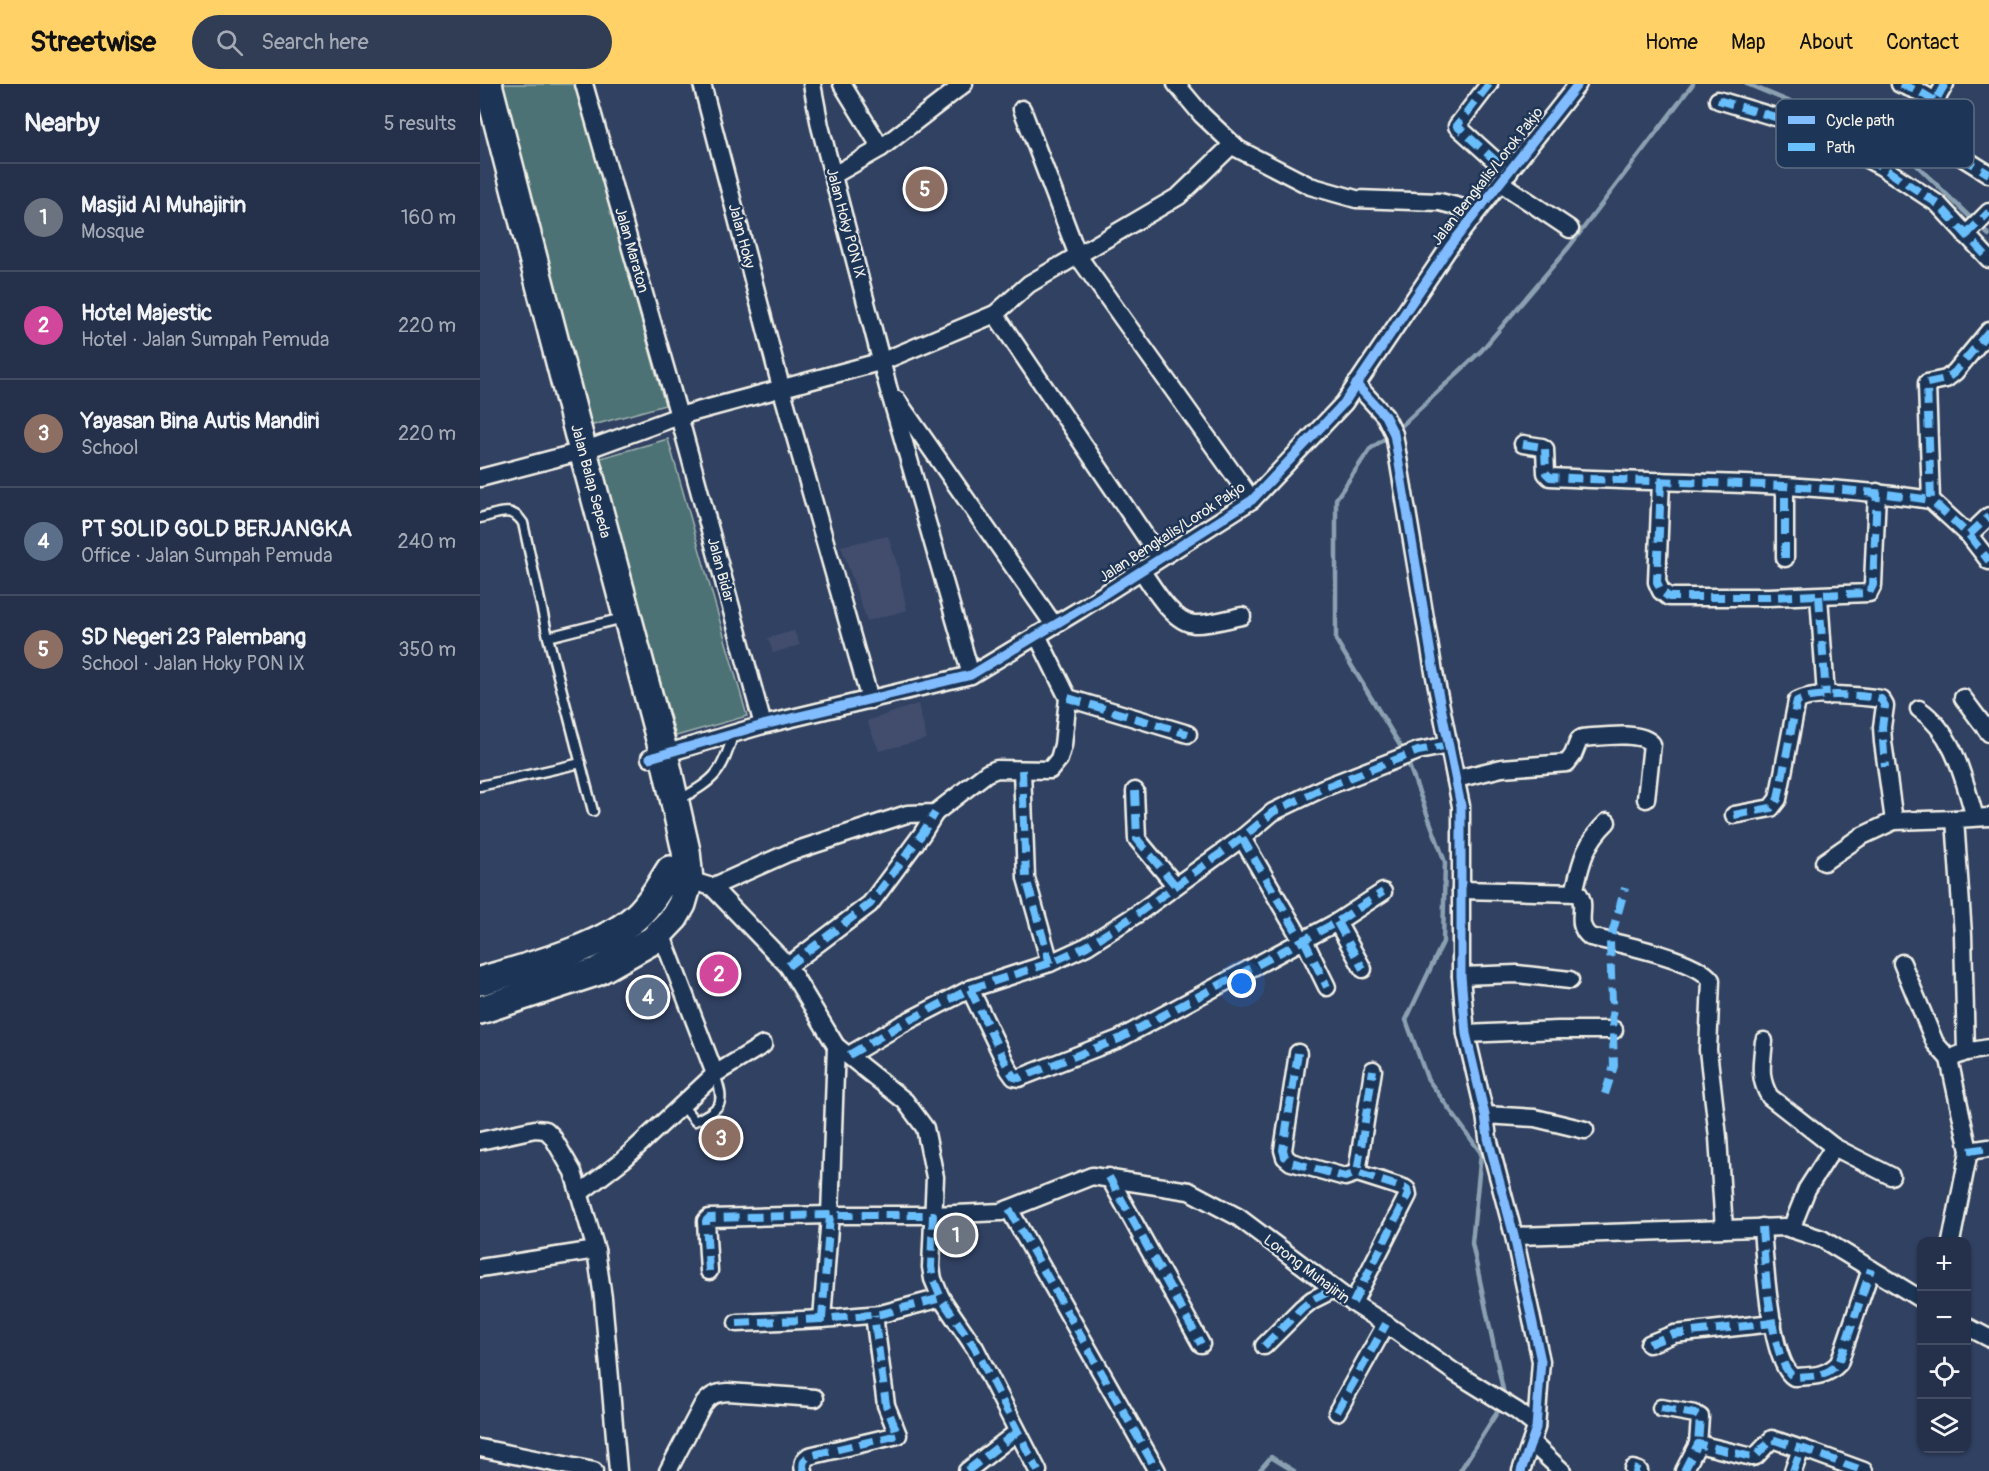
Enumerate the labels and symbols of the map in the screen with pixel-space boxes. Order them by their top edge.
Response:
legend [1776,99,1974,168]
street label: Jalan Bengkalis/Lorok Pakjo [1427,103,1547,249]
text: Cycle path [1826,111,1894,131]
text: Path [1826,138,1855,158]
street label: Jalan Hoky PON IX [822,166,869,280]
pin: 5 [906,166,944,212]
street label: Jalan Hoky [724,202,759,271]
street label: Jalan Maraton [610,205,653,295]
street label: Jalan Balap Sepeda [566,422,615,540]
street label: Jalan Bengkalis/Lorok Pakjo [1096,478,1249,587]
street label: Jalan Bidar [703,535,739,605]
pin: 2 [700,952,738,996]
your location [1227,969,1256,998]
pin: 4 [628,974,668,1020]
pin: 3 [702,1116,740,1160]
pin: 1 [936,1212,976,1258]
street label: Lorong Muhajirin [1260,1231,1354,1308]

